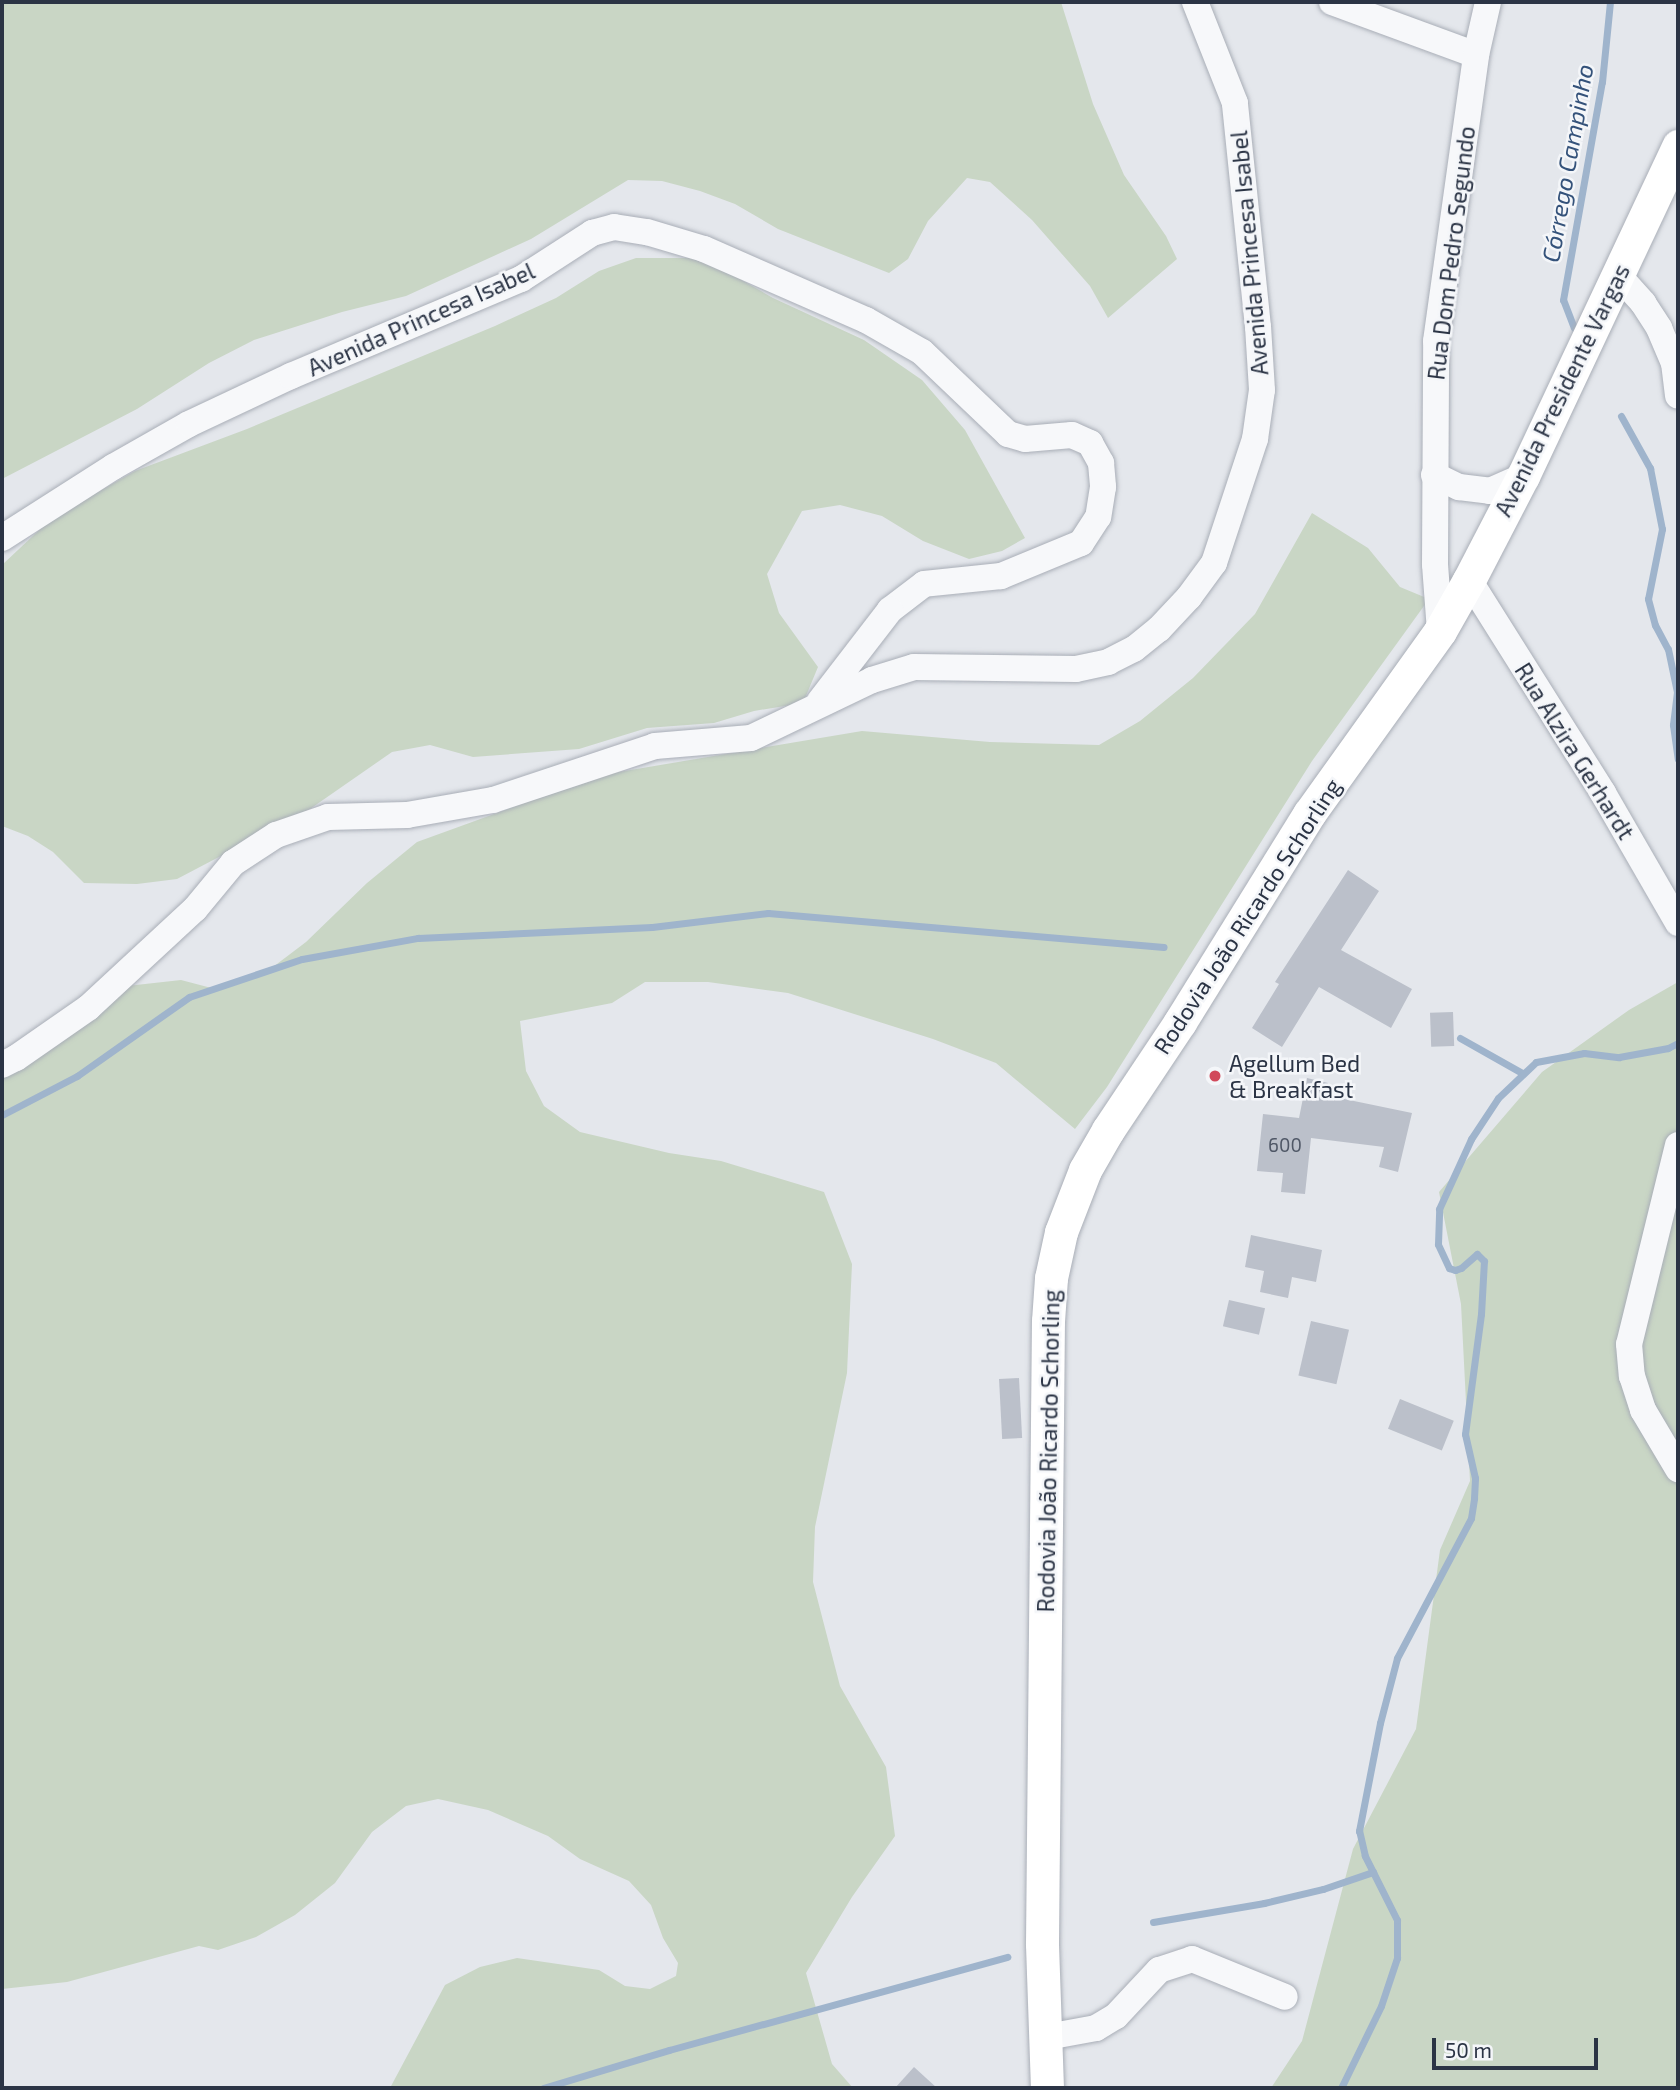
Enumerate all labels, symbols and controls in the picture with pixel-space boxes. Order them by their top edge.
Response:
water label: Córrego Campinho [1535,62,1599,264]
street label: Rua Dom Pedro Segundo [1422,124,1480,382]
street label: Avenida Princesa Isabel [1225,129,1273,377]
street label: Avenida Princesa Isabel [303,256,539,382]
street label: Avenida Presidente Vargas [1489,259,1635,521]
street label: Rua Alzira Gerhardt [1509,657,1641,845]
street label: Rodovia João Ricardo Schorling [1147,773,1347,1059]
place label: Agellum Bed & Breakfast [1229,1049,1360,1103]
marker: Agellum Bed & Breakfast [1207,1068,1223,1084]
house number: 600 [1268,1134,1302,1156]
street label: Rodovia João Ricardo Schorling [1031,1289,1065,1613]
scale bar [1435,2024,1601,2068]
text: 50 m [1445,2037,1492,2062]

